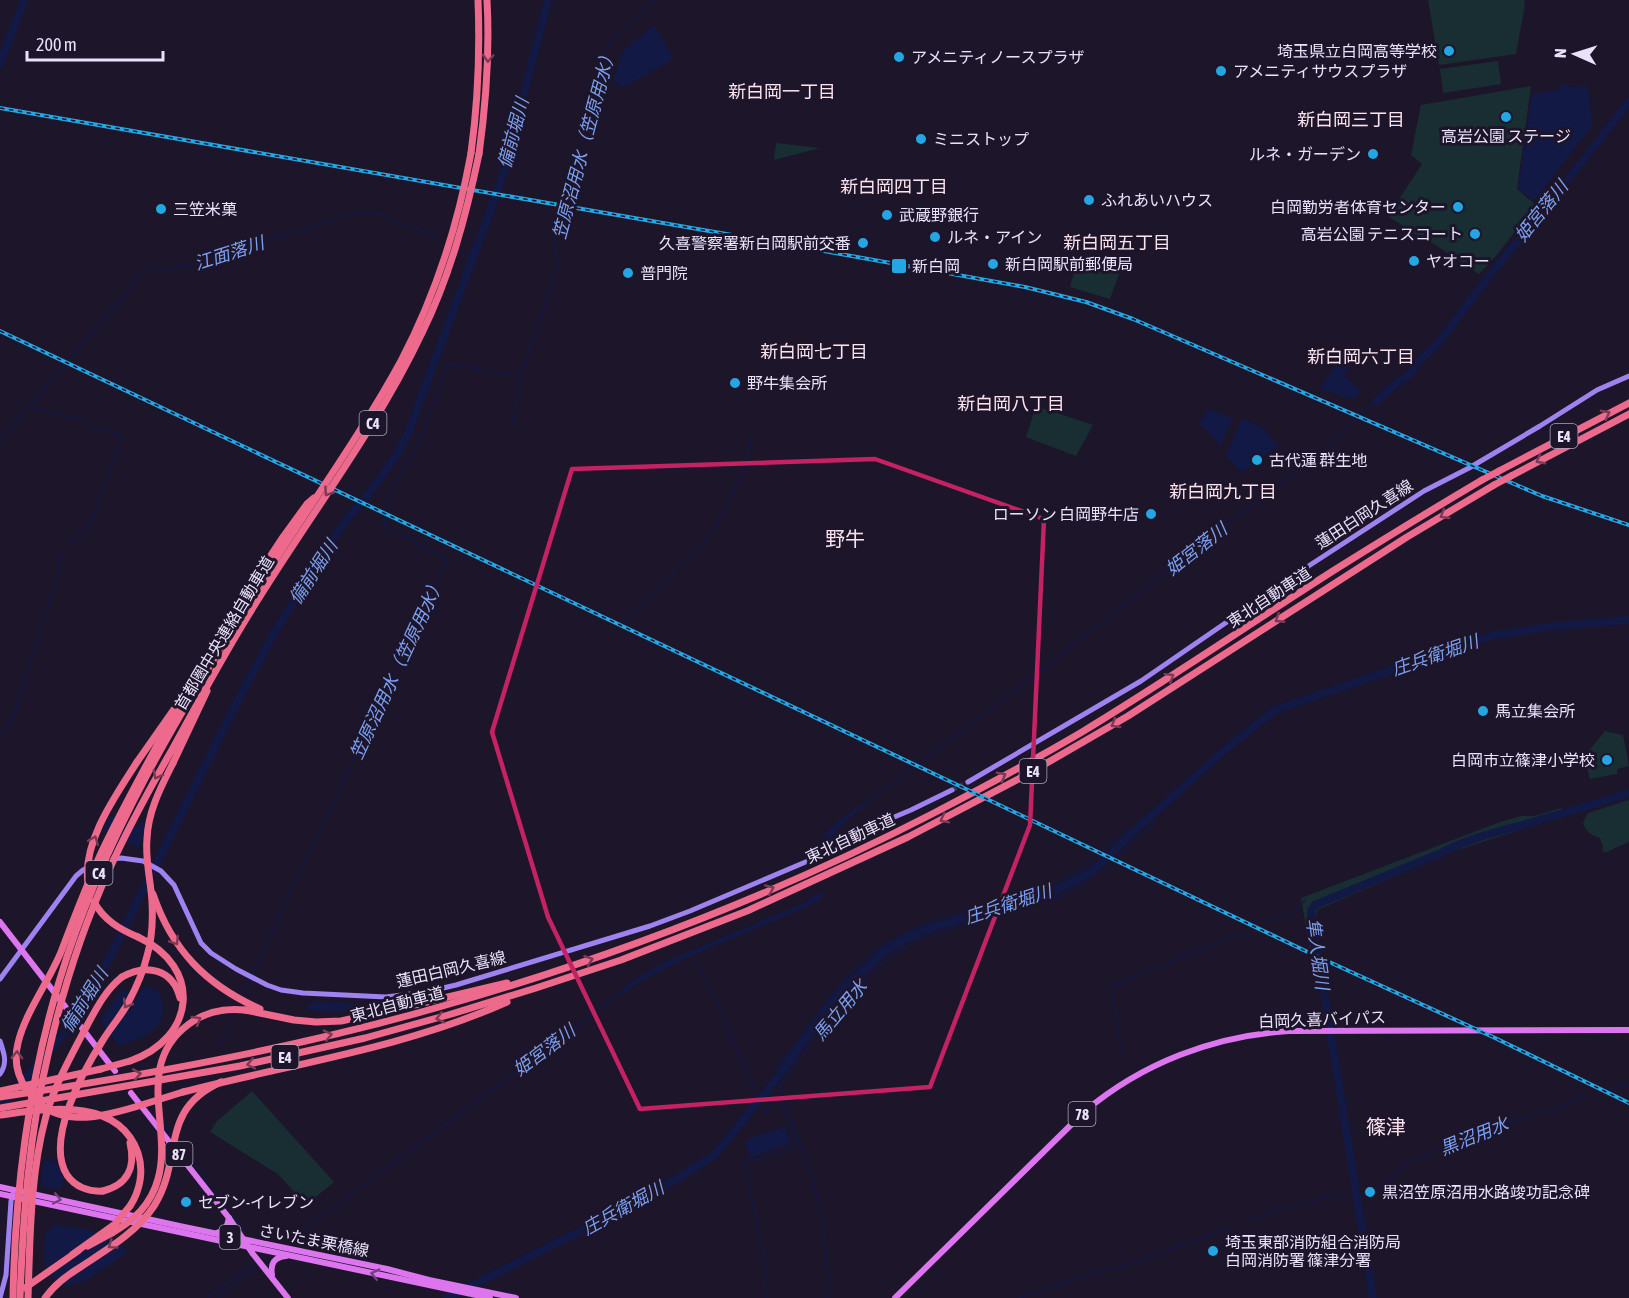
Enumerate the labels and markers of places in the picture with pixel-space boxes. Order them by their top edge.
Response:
place label: 埼玉県立白岡高等学校 [1277,42,1437,60]
marker: 埼玉県立白岡高等学校 [1442,44,1456,58]
place label: アメニティノースプラザ [911,48,1084,66]
marker: アメニティノースプラザ [892,50,906,64]
place label: アメニティサウスプラザ [1233,62,1407,80]
marker: アメニティサウスプラザ [1214,64,1228,78]
marker: 高岩公園 ステージ [1499,110,1513,124]
place label: 高岩公園 ステージ [1441,127,1571,145]
place label: ミニストップ [933,130,1029,148]
marker: ミニストップ [914,132,928,146]
place label: ルネ・ガーデン [1249,145,1361,163]
marker: ルネ・ガーデン [1366,147,1380,161]
place label: ふれあいハウス [1101,191,1213,209]
marker: ふれあいハウス [1082,193,1096,207]
place label: 白岡勤労者体育センター [1270,198,1446,216]
place label: 三笠米菓 [173,200,237,218]
marker: 白岡勤労者体育センター [1451,200,1465,214]
marker: 三笠米菓 [154,202,168,216]
place label: 武蔵野銀行 [899,206,979,224]
marker: 武蔵野銀行 [880,208,894,222]
place label: 高岩公園 テニスコート [1301,225,1463,243]
marker: 高岩公園 テニスコート [1468,227,1482,241]
place label: ルネ・アイン [947,228,1042,246]
marker: ルネ・アイン [928,230,942,244]
place label: 久喜警察署新白岡駅前交番 [659,234,851,252]
marker: 久喜警察署新白岡駅前交番 [856,236,870,250]
place label: ヤオコー [1426,252,1490,270]
marker: ヤオコー [1407,254,1421,268]
place label: 新白岡駅前郵便局 [1005,255,1133,273]
marker: 新白岡 [890,257,908,275]
place label: 新白岡 [912,257,960,275]
marker: 新白岡駅前郵便局 [986,257,1000,271]
place label: 普門院 [640,264,688,282]
marker: 普門院 [621,266,635,280]
place label: 野牛集会所 [747,374,827,392]
marker: 野牛集会所 [728,376,742,390]
place label: 古代蓮 群生地 [1269,451,1367,469]
marker: 古代蓮 群生地 [1250,453,1264,467]
place label: ローソン 白岡野牛店 [993,505,1139,523]
marker: ローソン 白岡野牛店 [1144,507,1158,521]
place label: 馬立集会所 [1495,702,1575,720]
marker: 馬立集会所 [1476,704,1490,718]
place label: 白岡市立篠津小学校 [1451,751,1595,769]
marker: 白岡市立篠津小学校 [1600,753,1614,767]
place label: 黒沼笠原沼用水路竣功記念碑 [1382,1183,1590,1201]
marker: 黒沼笠原沼用水路竣功記念碑 [1363,1185,1377,1199]
place label: セブン-イレブン [198,1193,314,1211]
marker: セブン-イレブン [179,1195,193,1209]
place label: 埼玉東部消防組合消防局 白岡消防署 篠津分署 [1225,1233,1401,1269]
marker: 埼玉東部消防組合消防局 白岡消防署 篠津分署 [1206,1244,1220,1258]

